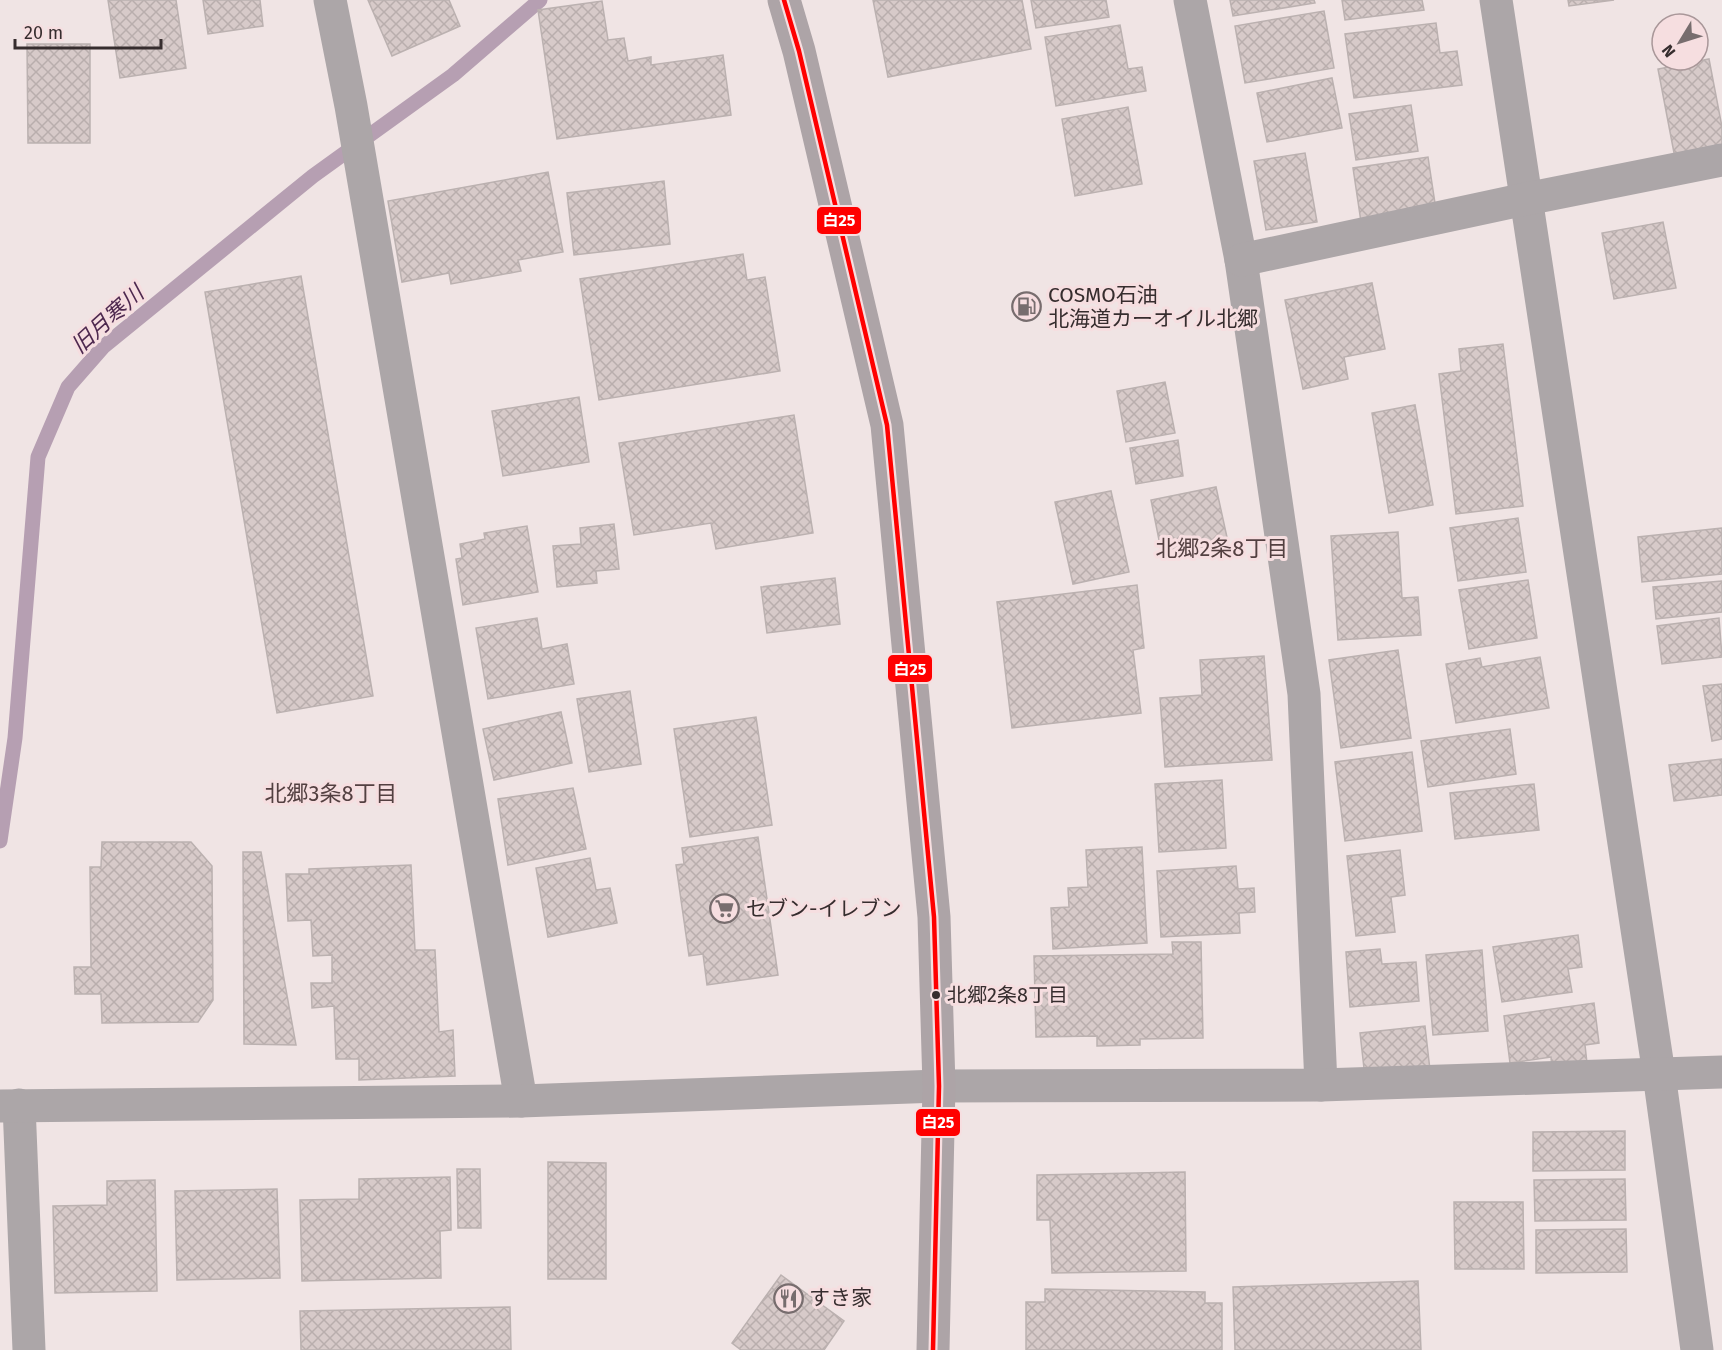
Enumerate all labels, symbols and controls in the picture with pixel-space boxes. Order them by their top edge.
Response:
scale bar [15,12,160,50]
north arrow [1650,12,1710,72]
text: 20 m [24,22,63,44]
text: N [1658,41,1679,61]
line badge: 白25 [816,206,862,235]
text: 白25 [823,211,856,230]
water label: 旧月寒川 [66,279,151,359]
place label: COSMO石油 北海道カーオイル北郷 [1048,282,1258,332]
fuel station icon: COSMO石油 北海道カーオイル北郷 [1011,291,1043,323]
district label: 北郷2条8丁目 [1155,535,1289,562]
line badge: 白25 [887,654,933,683]
text: 白25 [894,660,927,679]
district label: 北郷3条8丁目 [264,780,398,807]
supermarket icon: セブン-イレブン [709,893,741,925]
place label: セブン-イレブン [746,896,901,922]
place label: 北郷2条8丁目 [947,983,1068,1007]
marker: 北郷2条8丁目 [930,989,942,1001]
line badge: 白25 [915,1108,961,1137]
text: 白25 [922,1113,955,1132]
restaurant icon: すき家 [772,1282,804,1314]
place label: すき家 [809,1285,872,1311]

